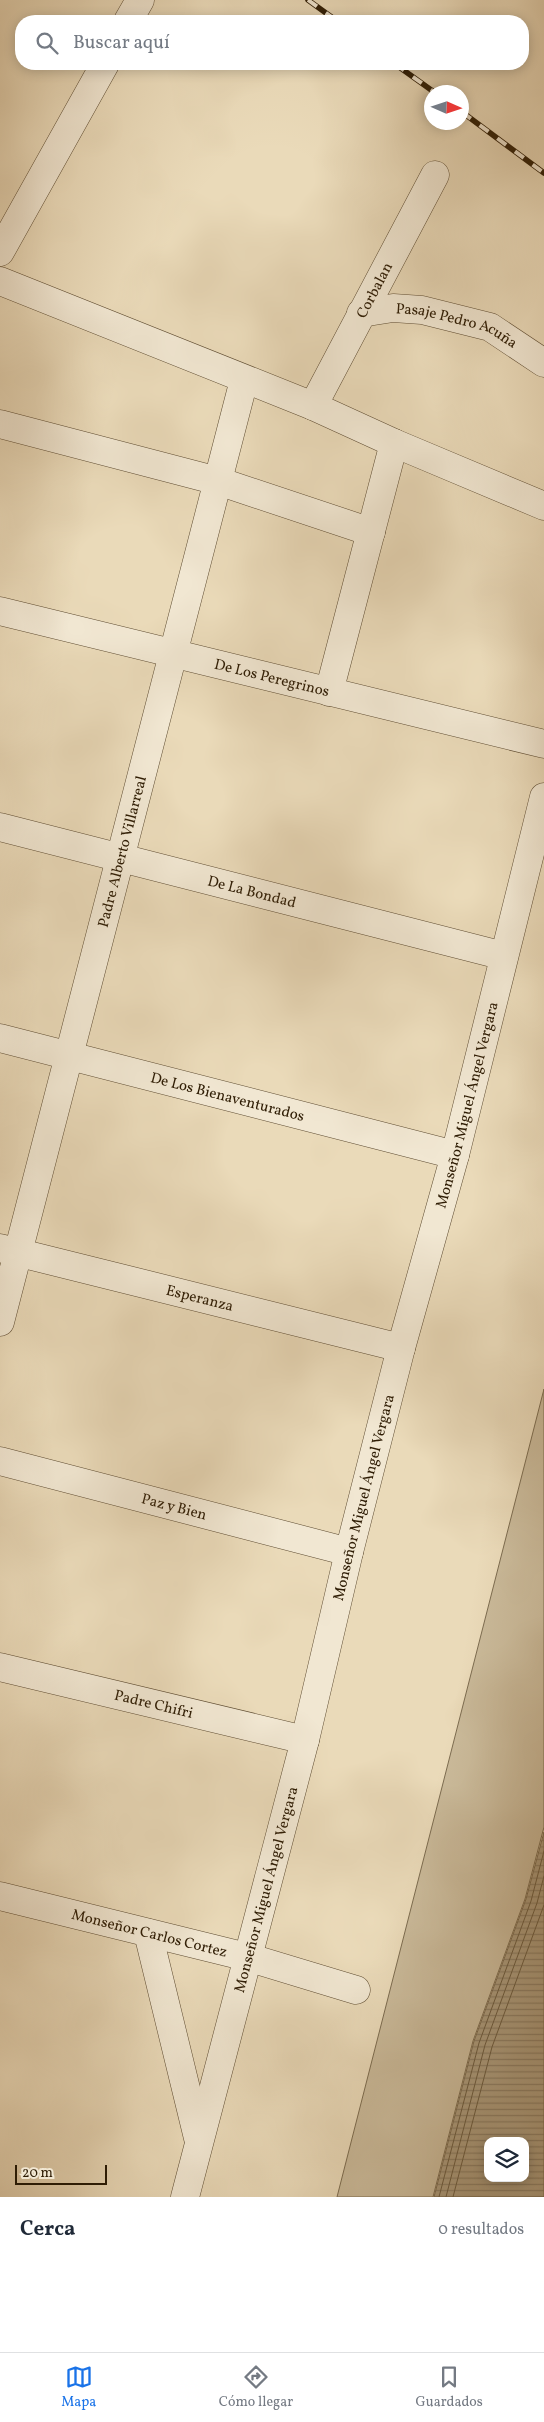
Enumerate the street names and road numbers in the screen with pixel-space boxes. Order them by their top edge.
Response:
street label: Corbalan [352,259,399,323]
street label: Pasaje Pedro Acuña [395,299,521,354]
street label: De Los Peregrinos [212,655,331,703]
street label: Padre Alberto Villarreal [94,774,153,930]
street label: De La Bondad [205,872,298,914]
street label: Monseñor Miguel Ángel Vergara [432,1000,505,1211]
street label: De Los Bienaventurados [148,1068,306,1128]
street label: Esperanza [164,1281,235,1318]
street label: Monseñor Miguel Ángel Vergara [329,1392,401,1603]
street label: Paz y Bien [139,1489,209,1526]
street label: Padre Chifri [112,1686,195,1725]
street label: Monseñor Miguel Ángel Vergara [230,1784,304,1995]
street label: Monseñor Carlos Cortez [69,1905,229,1964]

